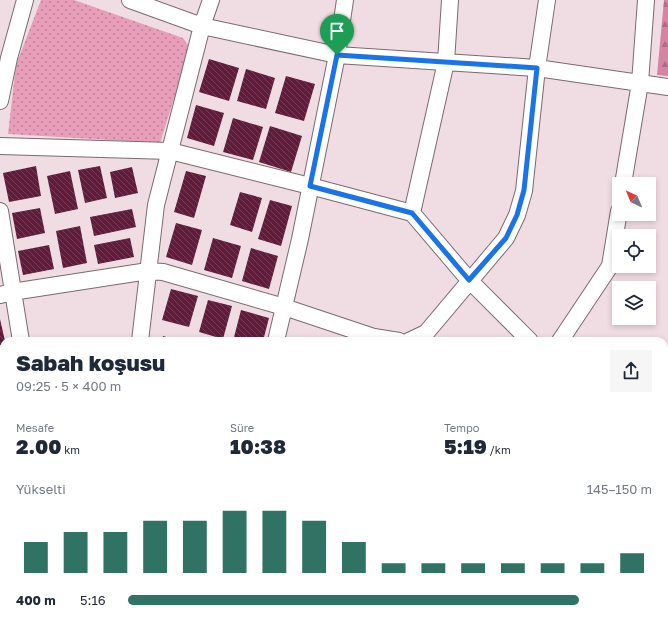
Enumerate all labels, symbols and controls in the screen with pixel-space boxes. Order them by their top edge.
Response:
pin [320,14,354,55]
icon: arrive [326,20,348,42]
north arrow [612,177,656,221]
map controls [612,177,656,325]
button: locate [612,229,656,273]
button: layers [612,281,656,325]
text: Sabah koşusu [16,349,165,376]
button: share [610,350,652,392]
text: 09:25 · 5 × 400 m [16,378,121,394]
text: Mesafe [16,421,54,434]
text: Süre [230,421,254,434]
text: Tempo [444,421,479,434]
text: 2.00 [16,434,61,458]
text: 10:38 [230,434,286,458]
text: 5:19 [444,434,487,458]
text: km [61,443,80,456]
text: /km [487,443,511,456]
text: Yükselti [16,481,66,497]
text: 145–150 m [587,481,652,497]
text: 400 m [16,592,56,608]
text: 5:16 [80,592,106,608]

